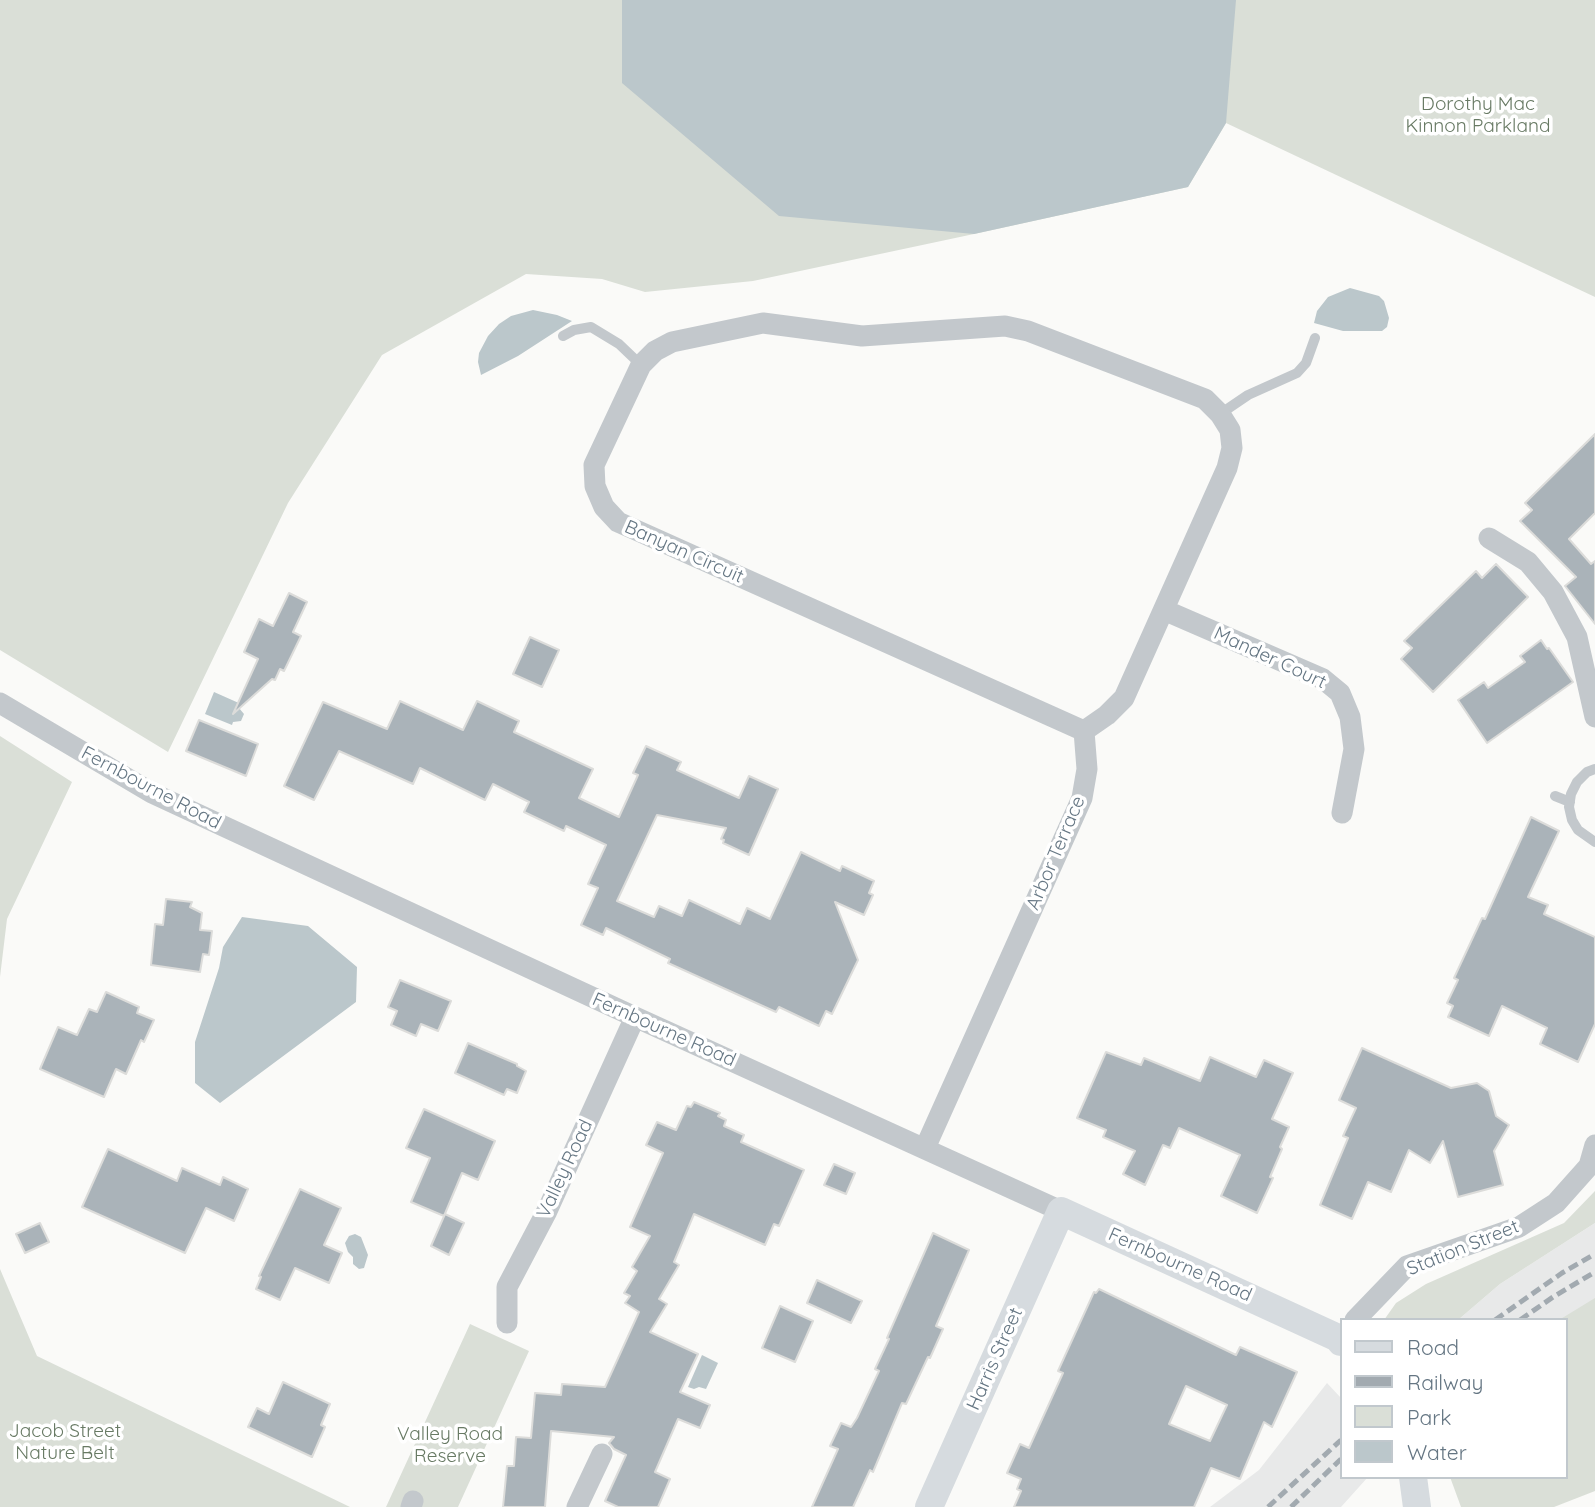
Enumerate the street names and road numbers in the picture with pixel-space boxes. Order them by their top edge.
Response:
street label: Banyan Circuit [621,516,747,588]
street label: Mander Court [1210,622,1330,694]
street label: Fernbourne Road [77,742,225,834]
street label: Arbor Terrace [1022,793,1090,913]
street label: Fernbourne Road [589,988,739,1072]
street label: Valley Road [532,1116,598,1222]
street label: Station Street [1404,1215,1522,1281]
street label: Fernbourne Road [1105,1223,1255,1307]
street label: Harris Street [962,1304,1028,1414]

